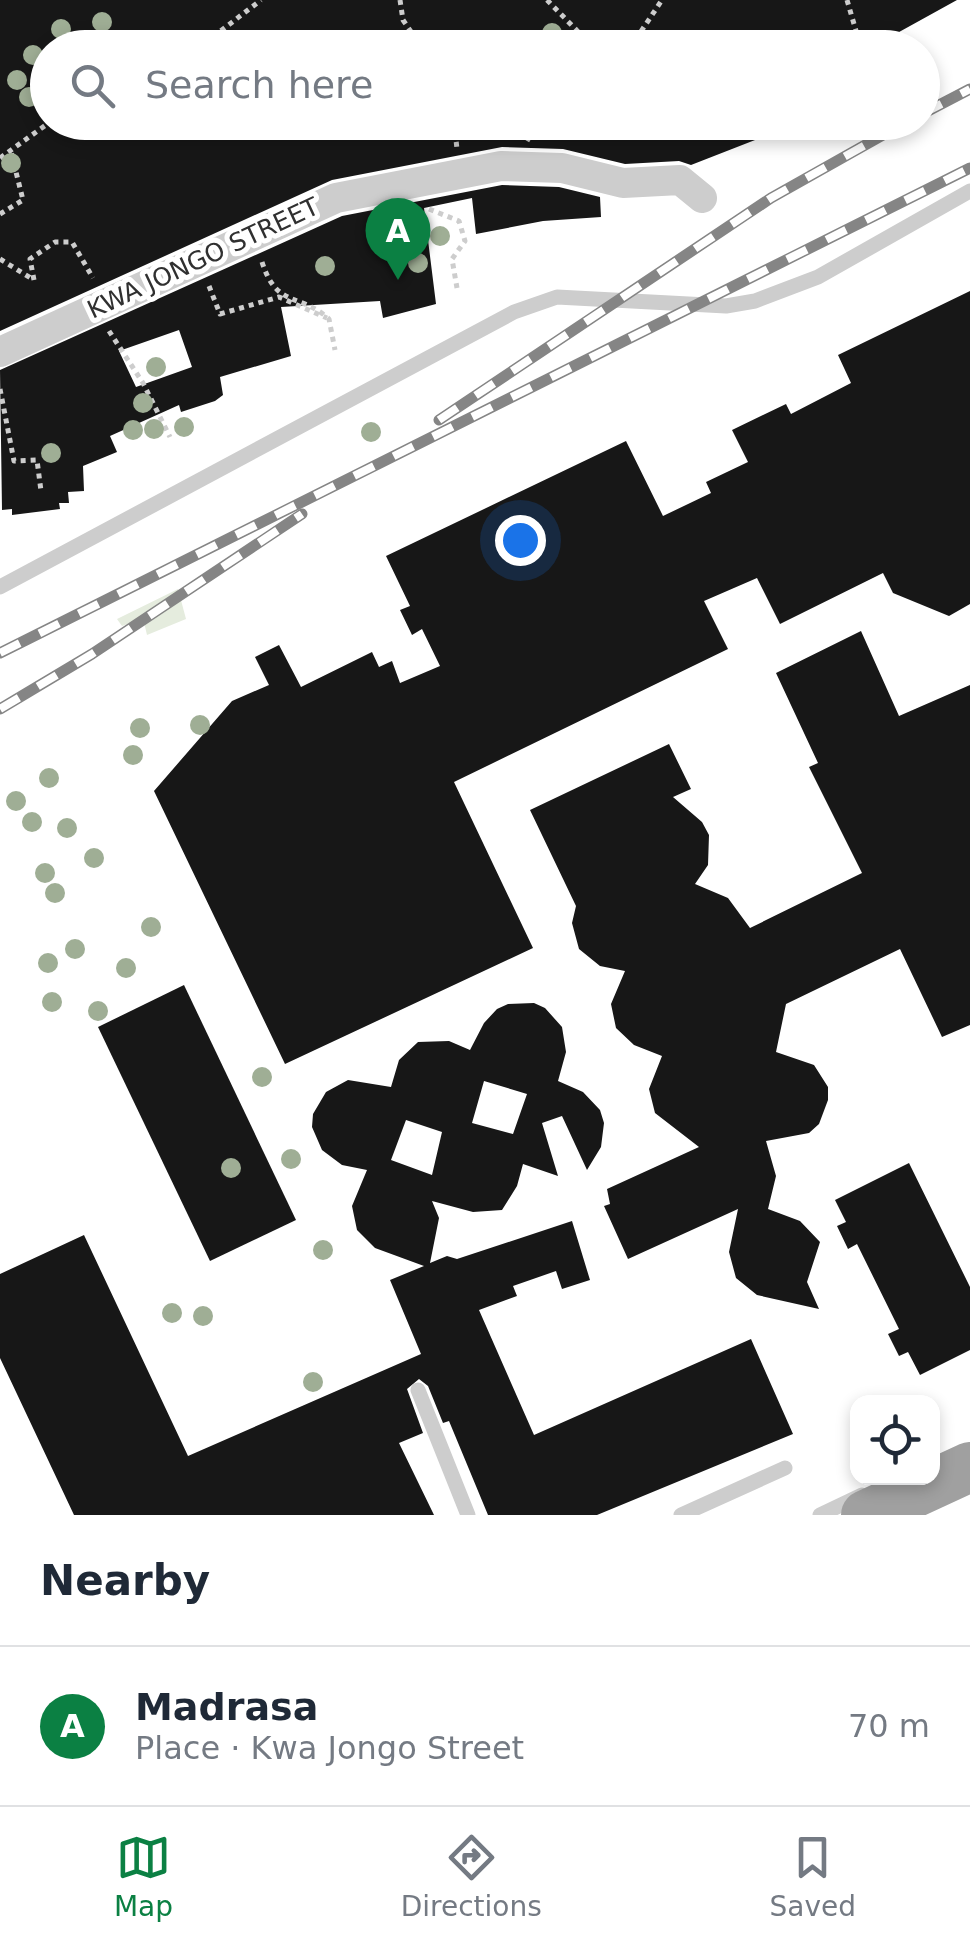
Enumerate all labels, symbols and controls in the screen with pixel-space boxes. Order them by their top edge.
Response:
search box [30,30,940,140]
icon: search [65,58,120,113]
text: Search here [145,63,373,107]
street label: KWA JONGO STREET [83,191,324,324]
pin: A [366,198,430,280]
your location [495,515,546,566]
map controls [850,1395,940,1485]
button: locate [850,1395,940,1485]
text: Nearby [40,1556,210,1605]
text: Madrasa [135,1685,318,1729]
text: A [60,1707,85,1745]
text: 70 m [848,1707,930,1745]
text: Place · Kwa Jongo Street [135,1729,524,1767]
tab: Map [114,1830,173,1923]
tab: Directions [401,1830,542,1923]
tab: Saved [770,1830,856,1923]

